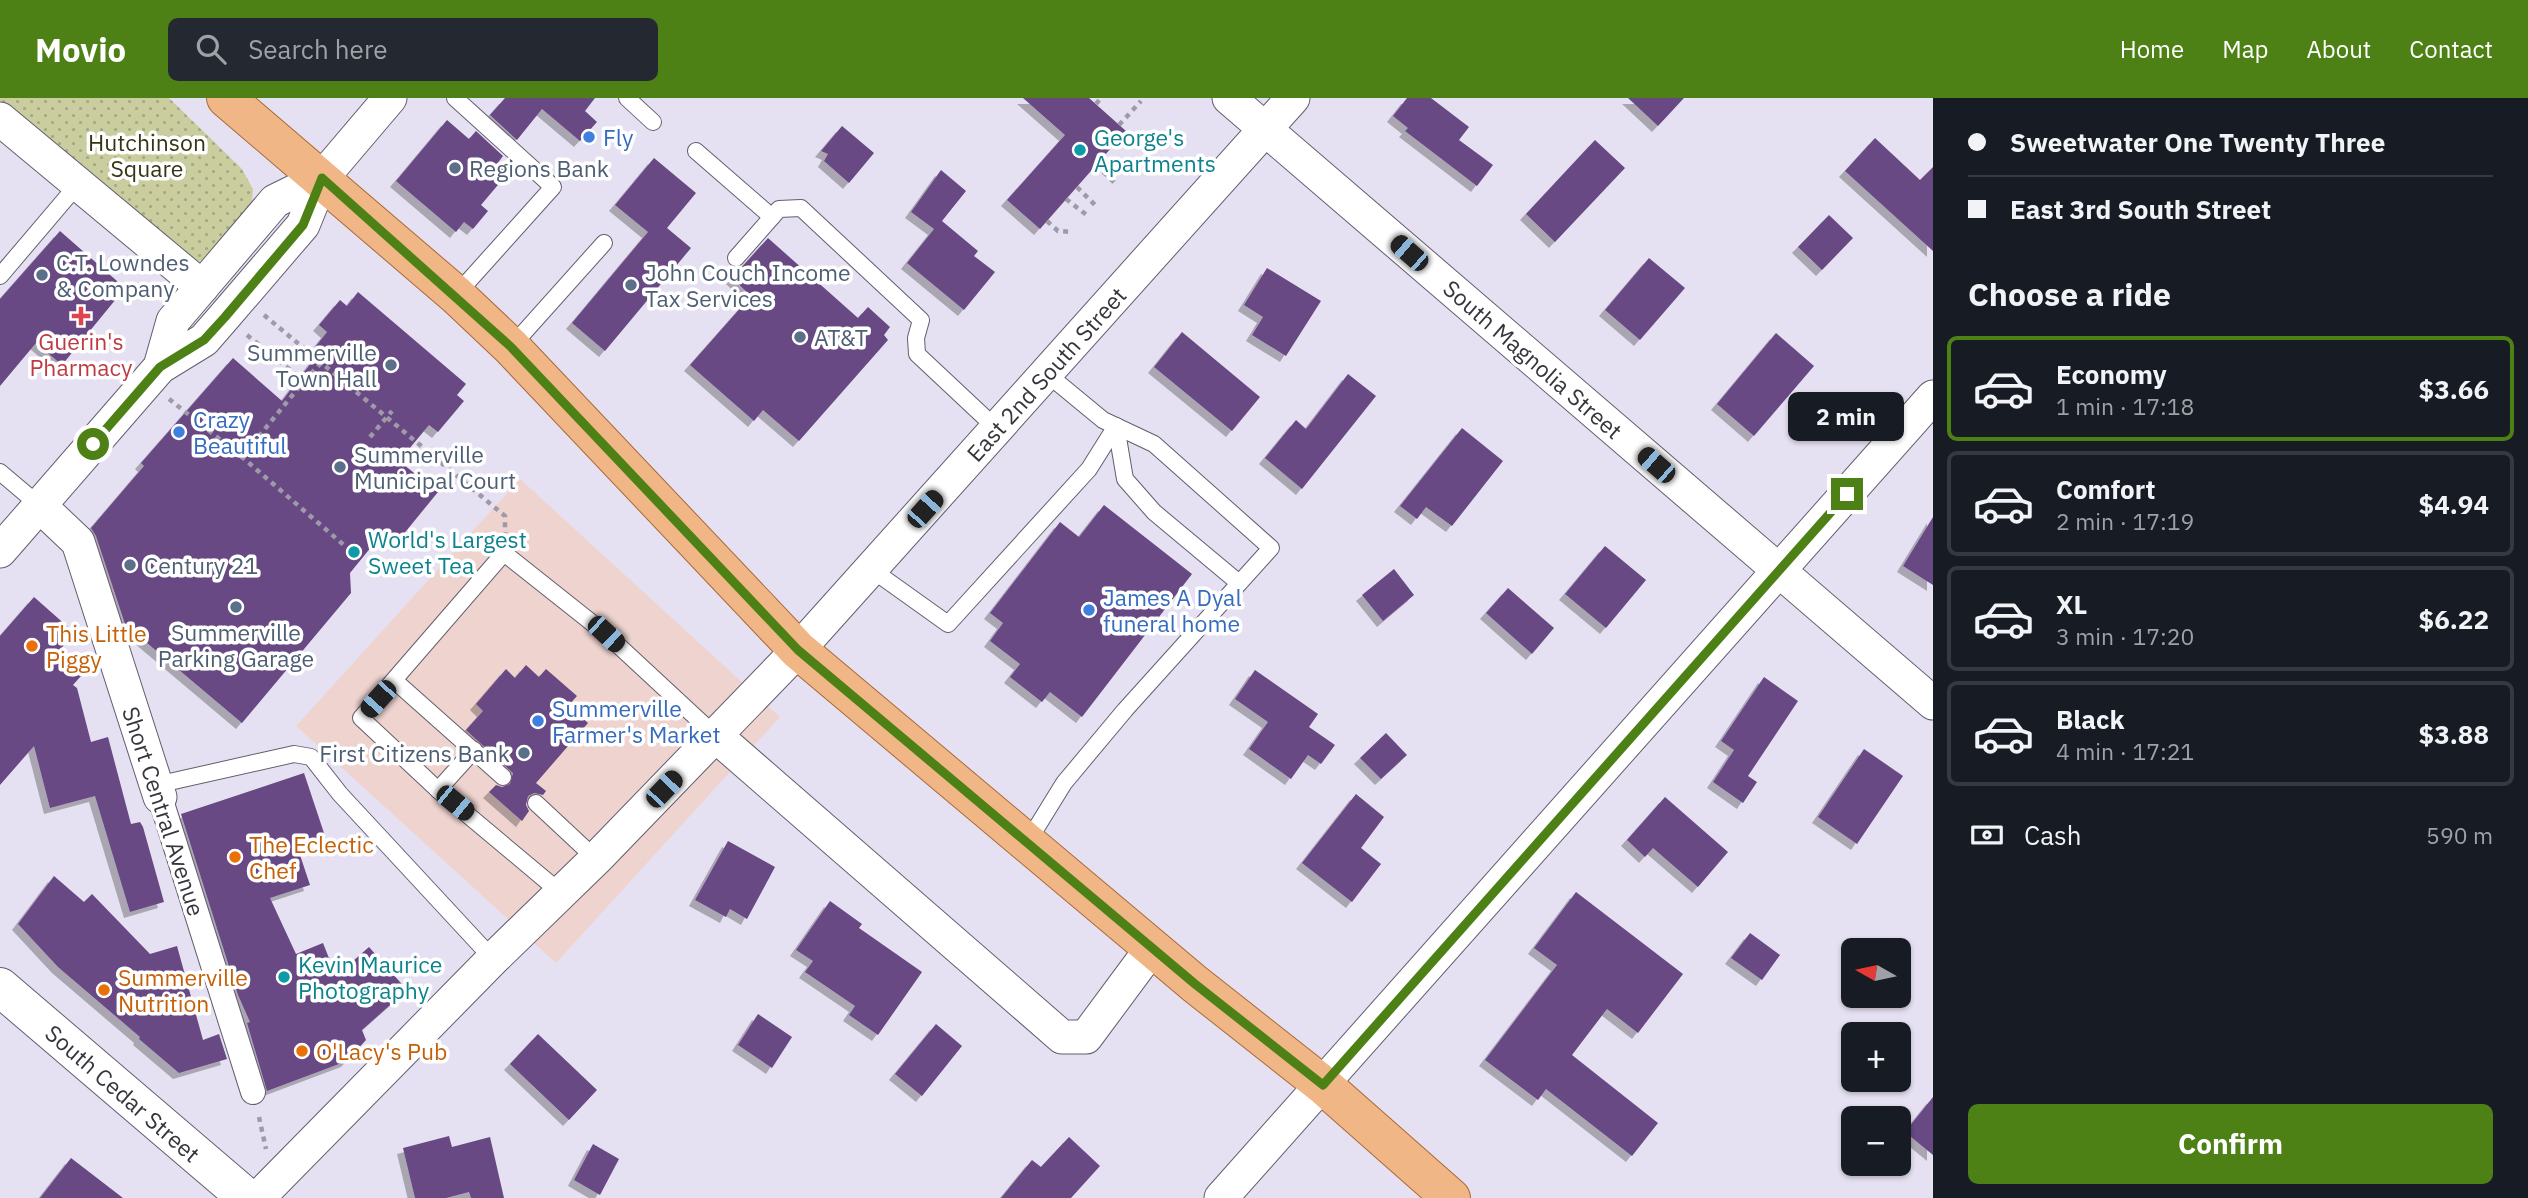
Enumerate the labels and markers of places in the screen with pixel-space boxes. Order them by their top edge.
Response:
place label: Fly [603,122,634,152]
place label: George's Apartments [1094,122,1216,178]
marker: Fly [581,129,597,145]
marker: George's Apartments [1072,142,1088,158]
place label: Regions Bank [469,153,609,183]
marker: Regions Bank [447,160,463,176]
place label: C.T. Lowndes & Company [56,247,190,303]
place label: John Couch Income Tax Services [645,257,851,313]
marker: C.T. Lowndes & Company [34,267,50,283]
marker: John Couch Income Tax Services [623,277,639,293]
marker: Guerin's Pharmacy [73,308,89,324]
place label: AT&T [814,322,868,352]
place label: Guerin's Pharmacy [29,326,133,382]
marker: AT&T [792,329,808,345]
place label: Summerville Town Hall [247,337,377,393]
marker: Summerville Town Hall [383,357,399,373]
place label: Crazy Beautiful [193,404,287,460]
marker: Crazy Beautiful [171,424,187,440]
place label: Summerville Municipal Court [354,439,516,495]
marker: Summerville Municipal Court [332,459,348,475]
place label: World's Largest Sweet Tea [368,524,527,580]
marker: World's Largest Sweet Tea [346,544,362,560]
place label: Century 21 [144,550,258,580]
marker: Century 21 [122,557,138,573]
place label: James A Dyal funeral home [1103,582,1242,638]
marker: Summerville Parking Garage [228,599,244,615]
marker: James A Dyal funeral home [1081,602,1097,618]
place label: Summerville Parking Garage [158,617,314,673]
place label: This Little Piggy [46,618,147,674]
marker: This Little Piggy [24,638,40,654]
place label: Summerville Farmer's Market [552,693,721,749]
marker: Summerville Farmer's Market [530,713,546,729]
place label: First Citizens Bank [319,738,510,768]
marker: First Citizens Bank [516,745,532,761]
place label: The Eclectic Chef [249,829,374,885]
marker: The Eclectic Chef [227,849,243,865]
place label: Kevin Maurice Photography [298,949,442,1005]
place label: Summerville Nutrition [118,962,248,1018]
marker: Kevin Maurice Photography [276,969,292,985]
marker: Summerville Nutrition [96,982,112,998]
place label: O'Lacy's Pub [316,1036,447,1066]
marker: O'Lacy's Pub [294,1043,310,1059]

